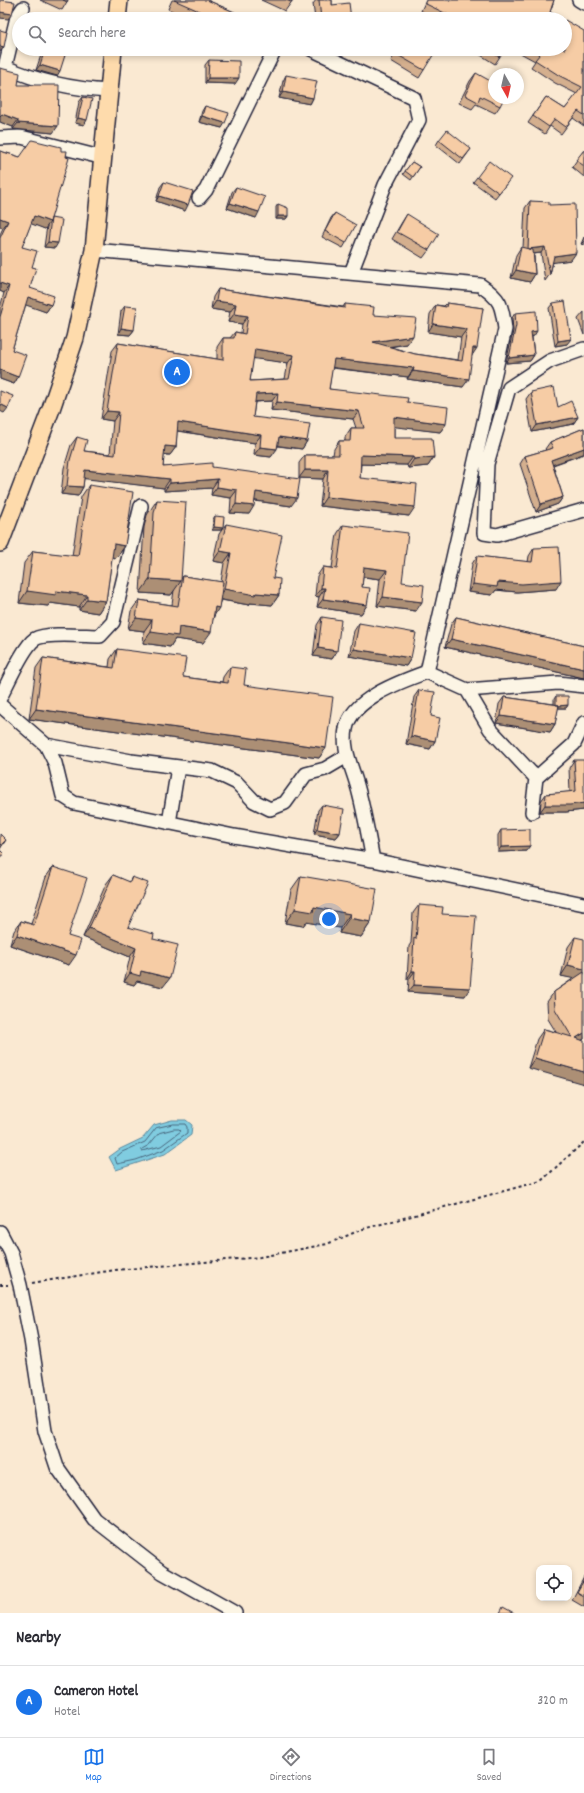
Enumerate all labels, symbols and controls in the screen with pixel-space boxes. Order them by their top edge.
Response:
search box [12,12,572,56]
icon: search [26,23,48,45]
text: Search here [58,23,126,45]
north arrow [488,68,524,104]
pin: A [164,357,190,387]
your location [319,909,339,929]
map controls [536,1565,572,1601]
button: locate [536,1565,572,1601]
text: Nearby [16,1627,60,1651]
text: Cameron Hotel [54,1681,138,1703]
text: A [25,1692,33,1711]
text: 320 m [538,1692,568,1711]
text: Hotel [54,1703,80,1722]
tab: Map [83,1746,105,1786]
tab: Directions [270,1746,312,1786]
tab: Saved [477,1746,501,1786]

